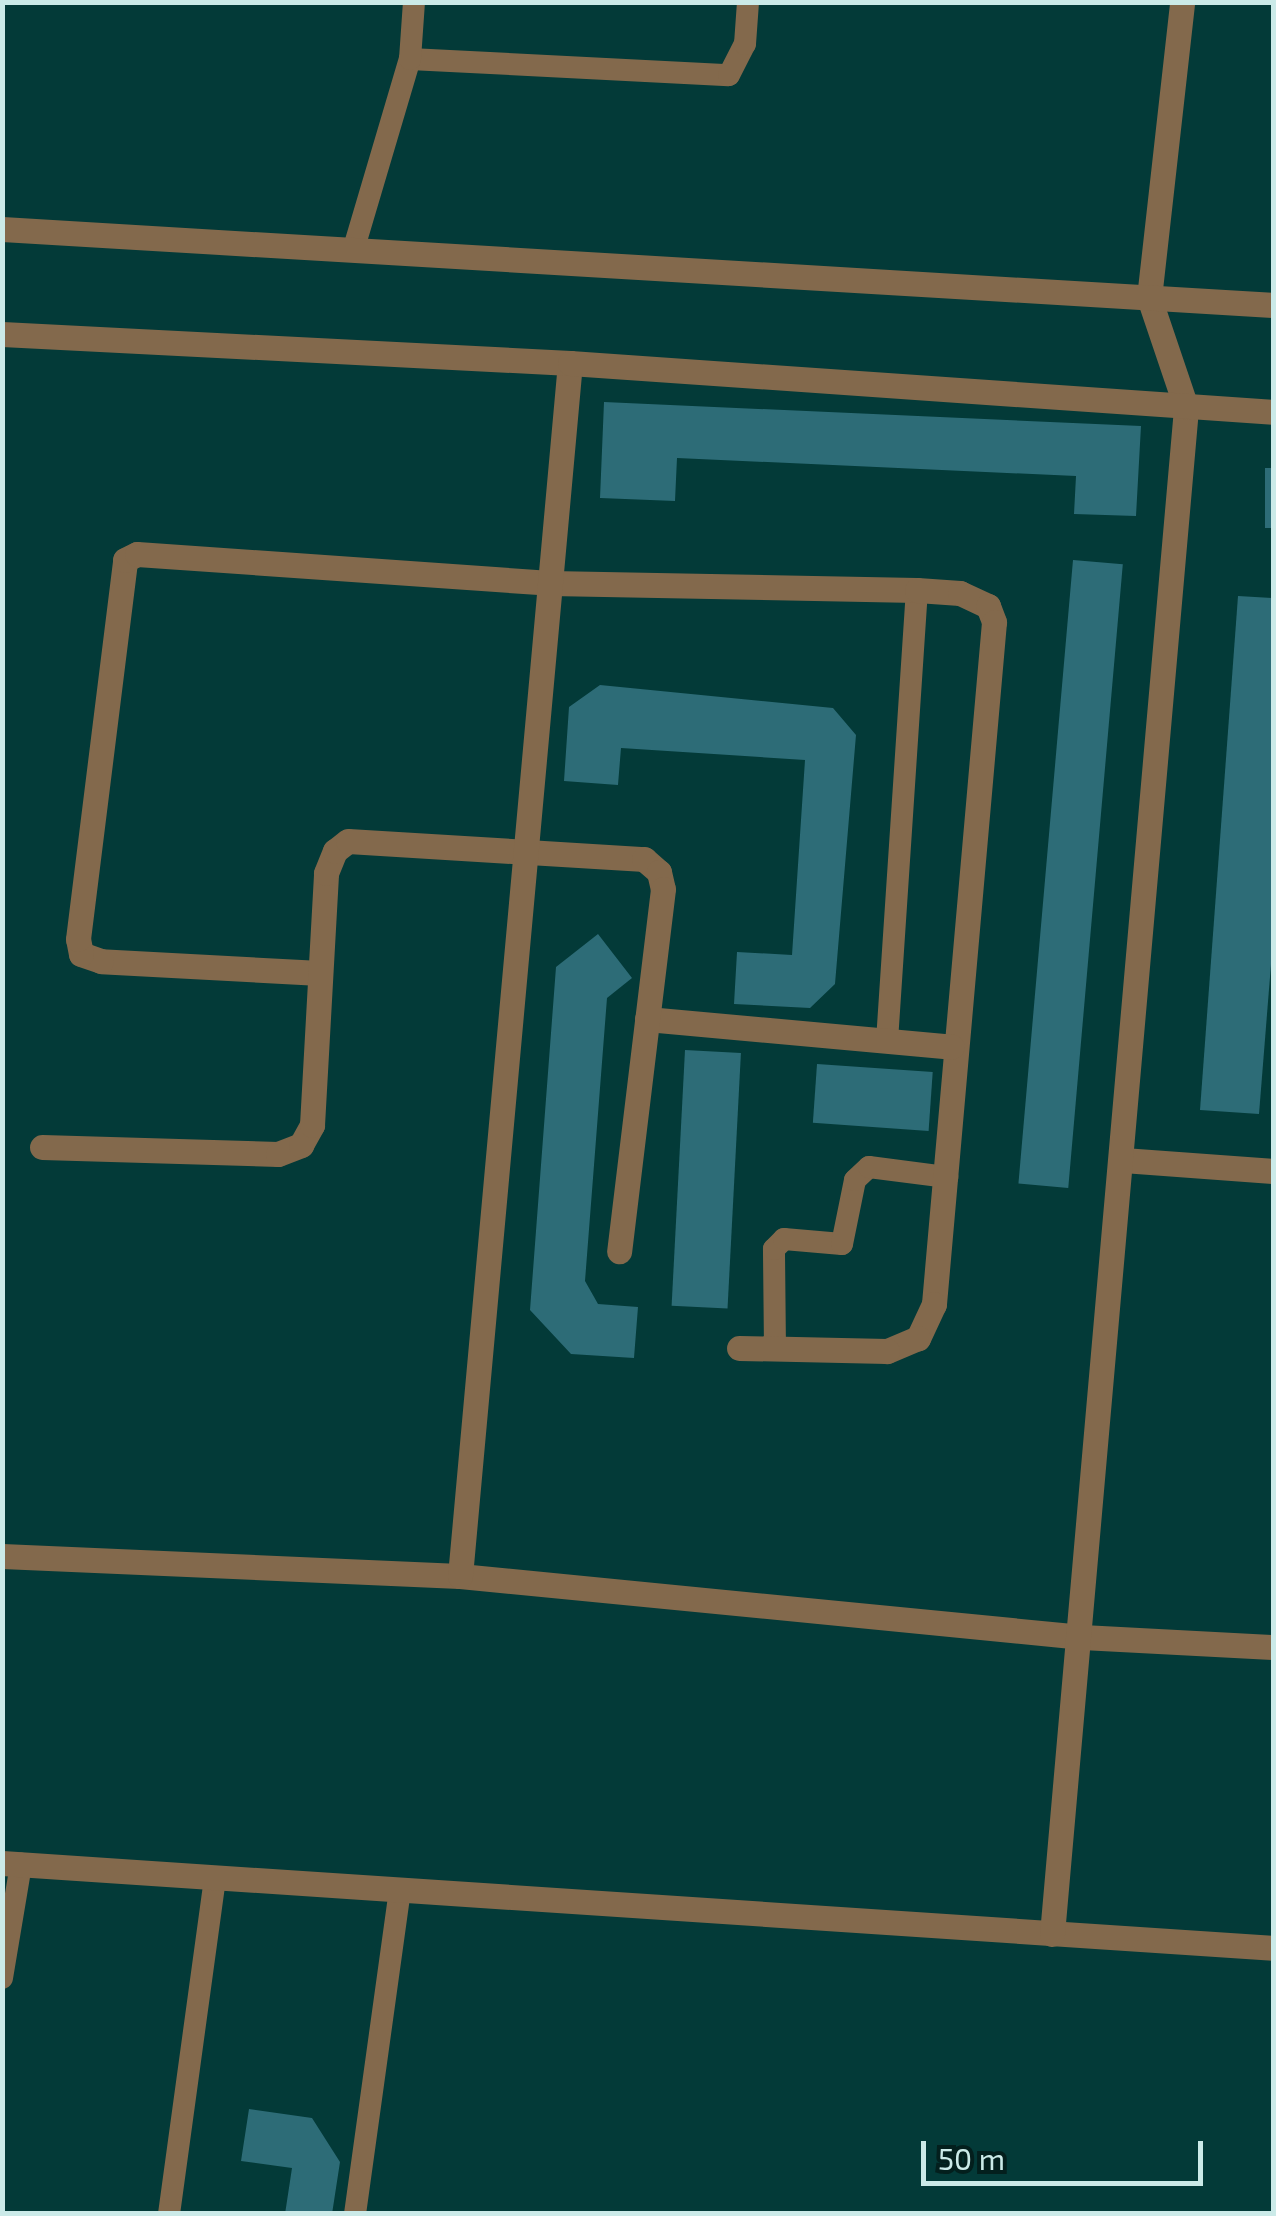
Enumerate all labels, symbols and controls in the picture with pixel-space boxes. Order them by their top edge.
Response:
scale bar [926,2121,1208,2183]
text: 50 m [938,2140,1005,2176]

